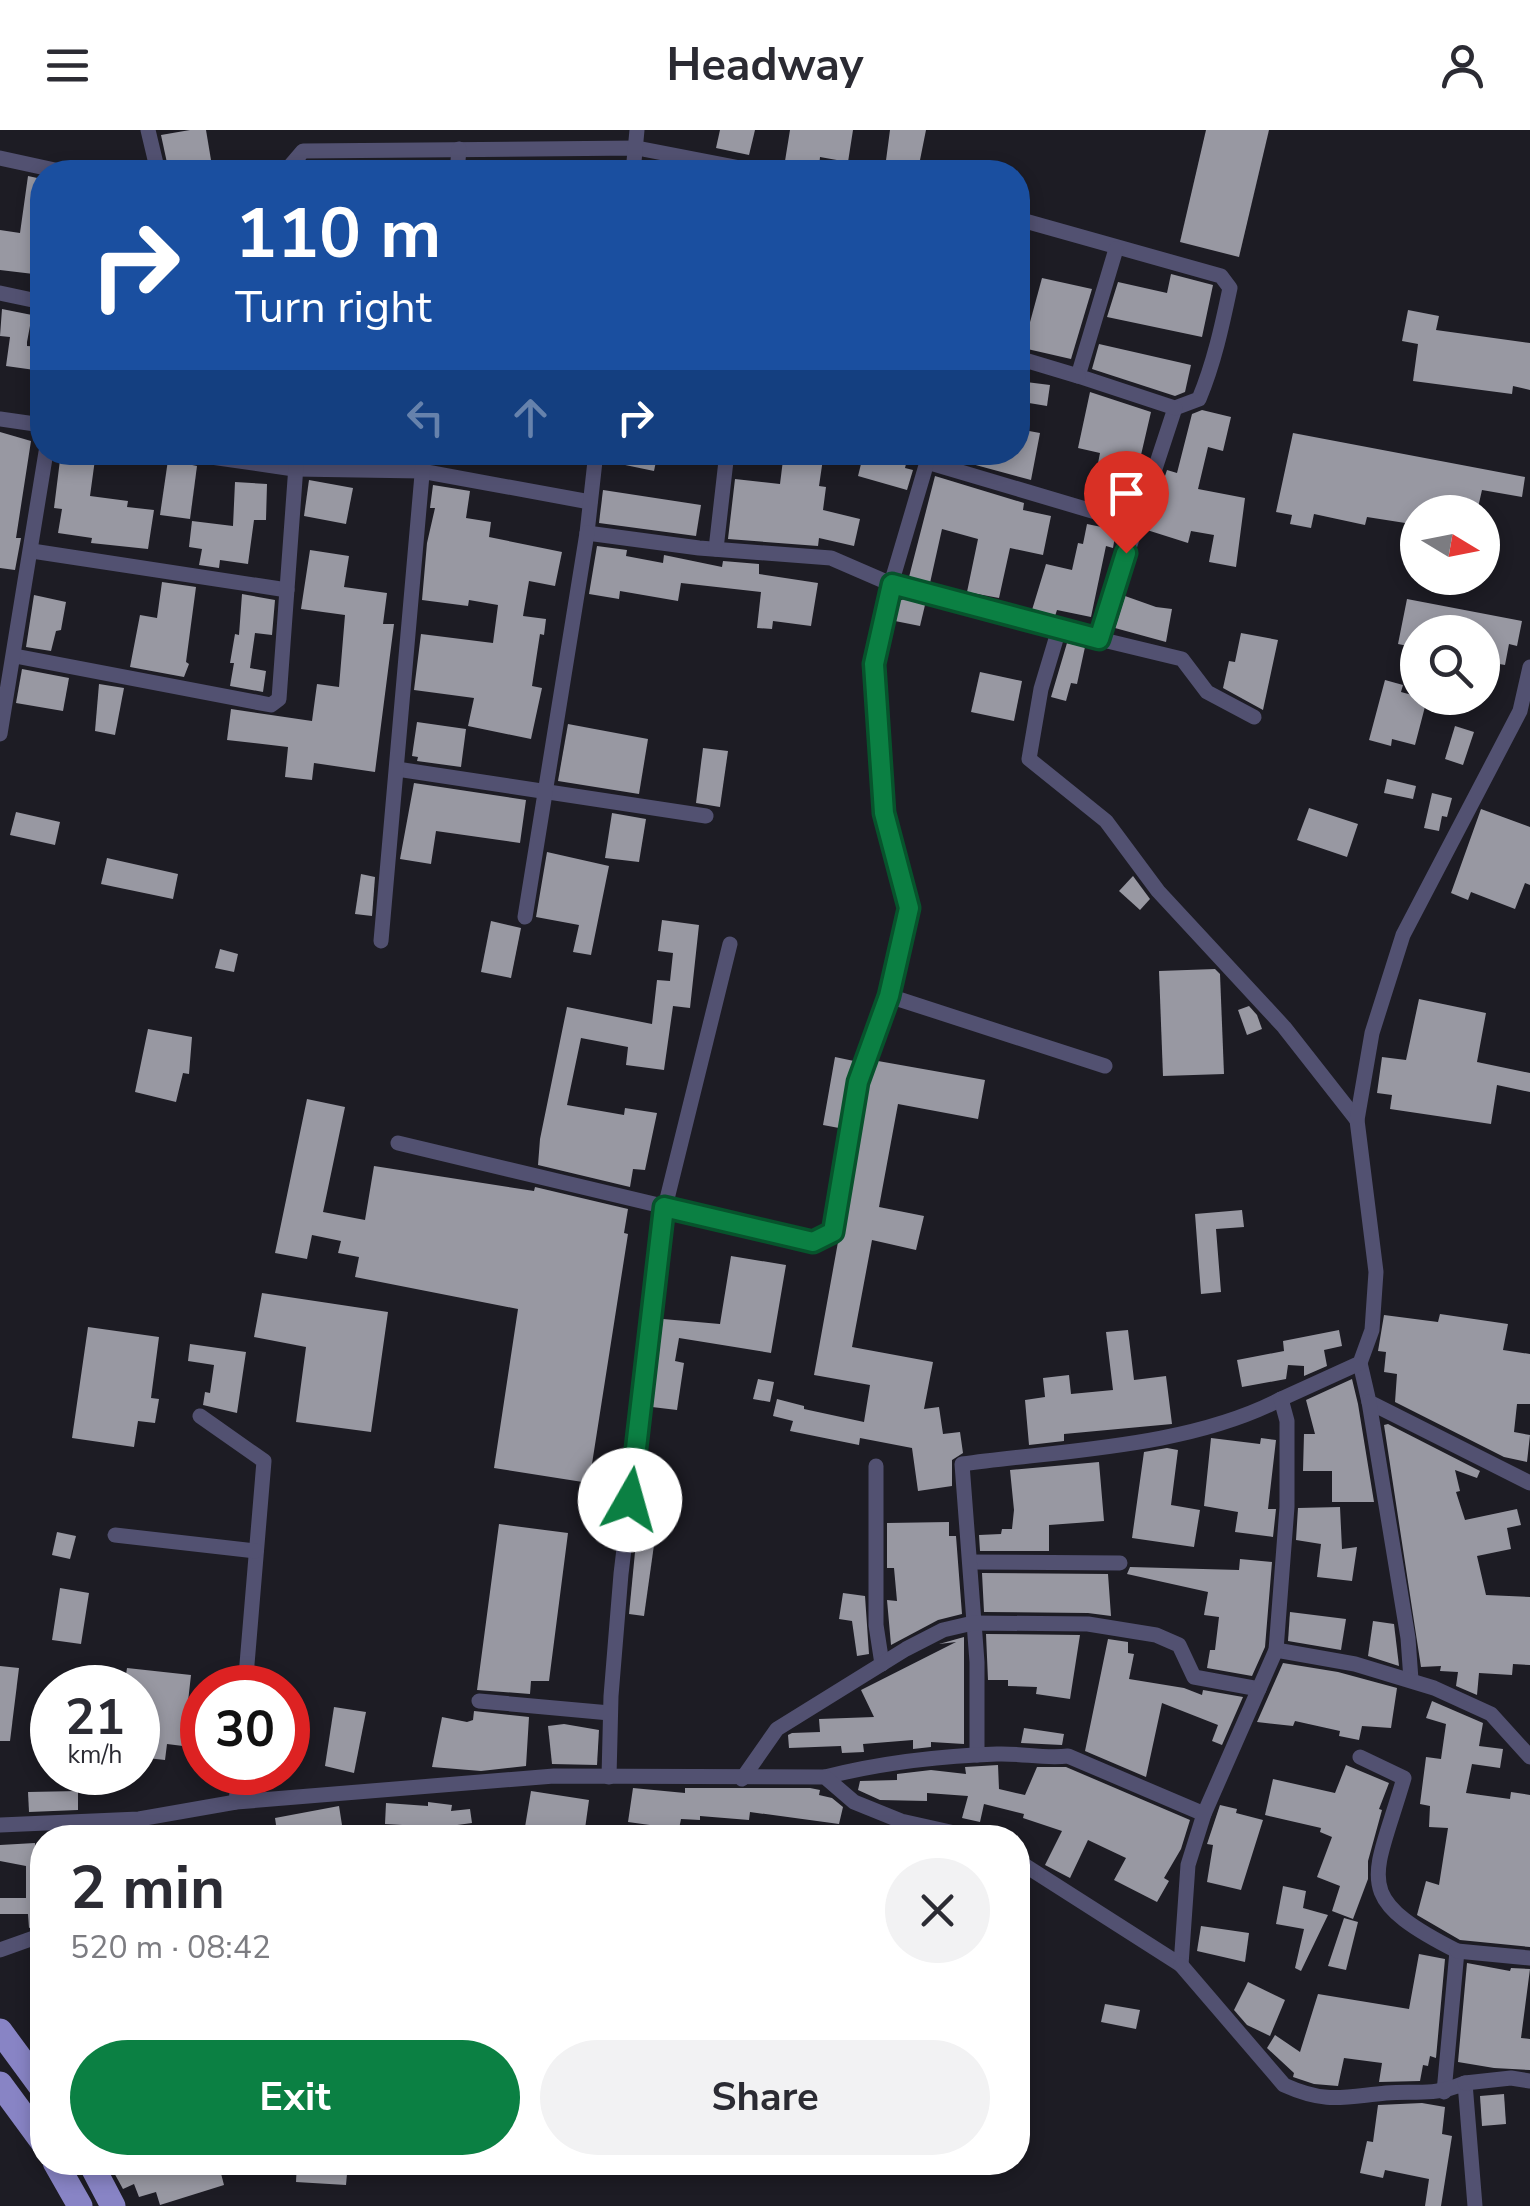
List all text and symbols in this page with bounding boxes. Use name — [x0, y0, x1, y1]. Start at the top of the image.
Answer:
text: Headway — [667, 35, 863, 96]
icon: menu — [40, 38, 95, 93]
icon: person — [1435, 38, 1490, 93]
text: 110 m — [235, 186, 441, 282]
icon: right — [70, 200, 200, 330]
text: Turn right — [235, 277, 432, 338]
icon: left — [398, 390, 453, 445]
icon: ahead — [503, 390, 558, 445]
icon: right — [608, 390, 663, 445]
pin — [1084, 451, 1169, 554]
icon: arrive — [1099, 466, 1154, 521]
north arrow — [1400, 495, 1500, 595]
map controls — [1400, 495, 1500, 715]
button: search — [1400, 615, 1500, 715]
position arrow — [578, 1448, 682, 1552]
speed limit sign: 30 — [180, 1665, 310, 1795]
text: 21 — [65, 1683, 125, 1752]
text: km/h — [67, 1738, 123, 1772]
text: 2 min — [70, 1847, 225, 1929]
button: close — [885, 1858, 990, 1963]
text: 520 m · 08:42 — [70, 1926, 271, 1969]
button: Exit — [70, 2040, 520, 2155]
button: Share — [540, 2040, 990, 2155]

